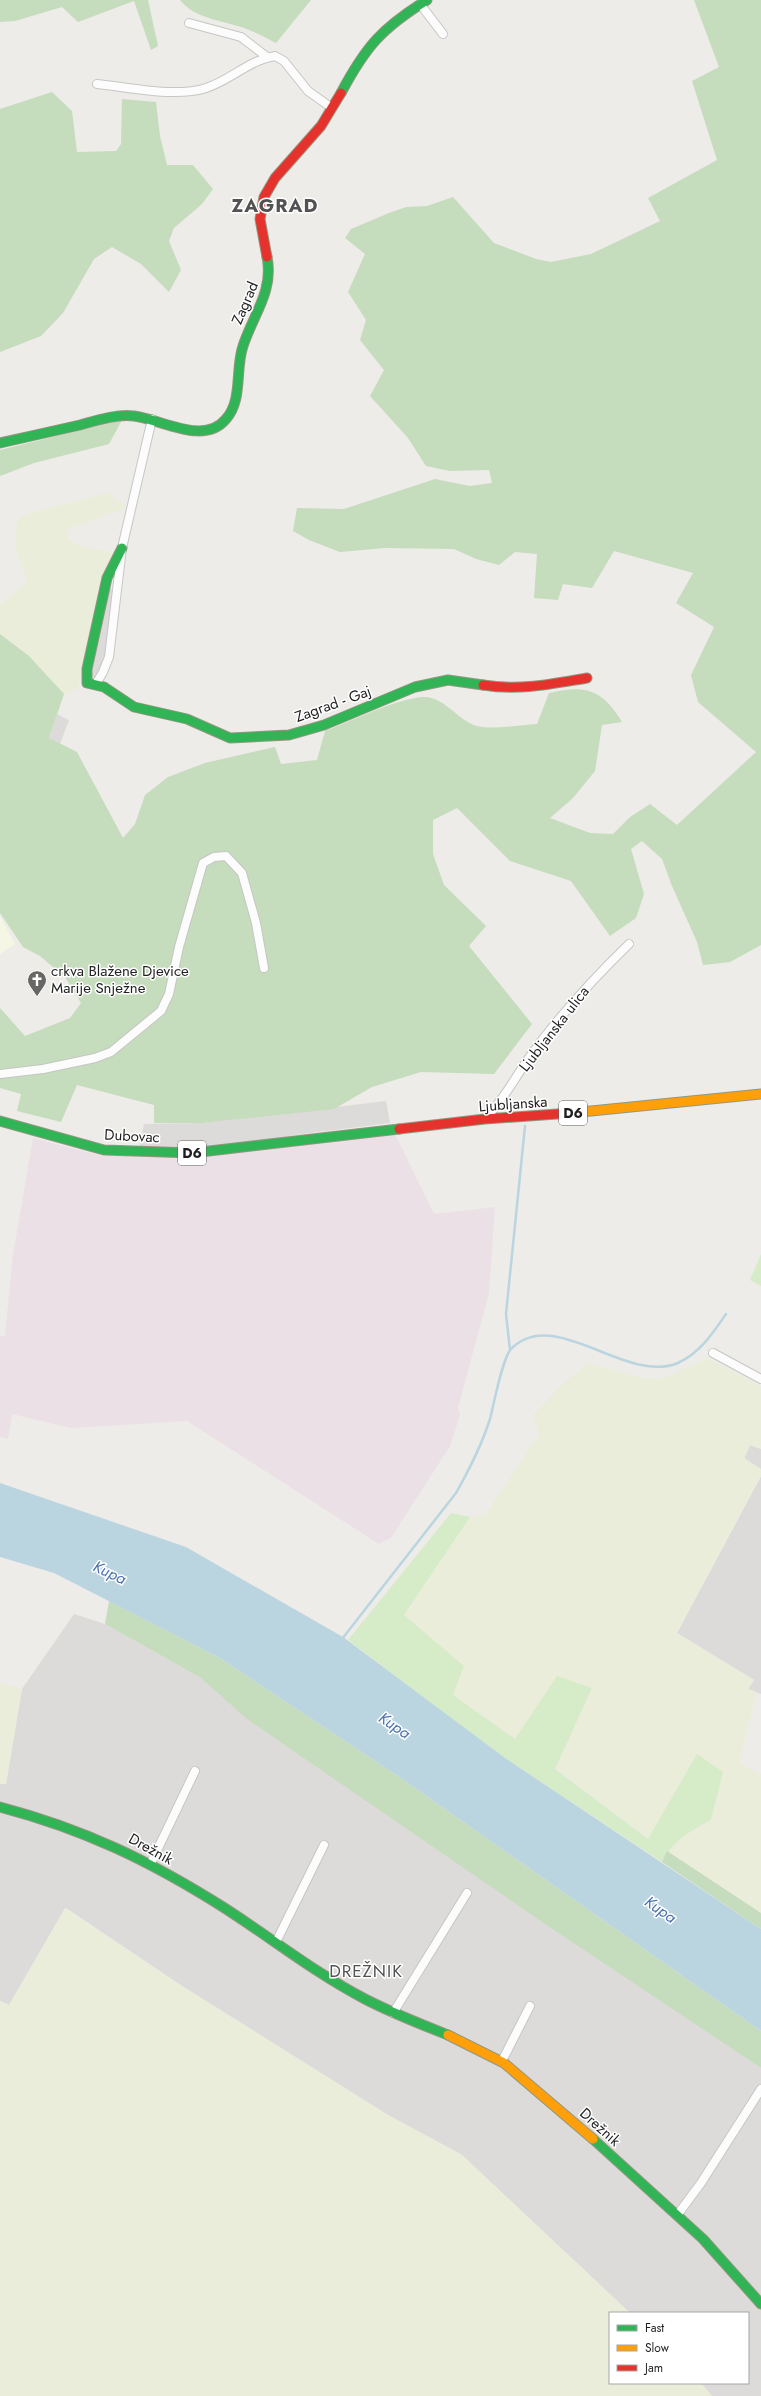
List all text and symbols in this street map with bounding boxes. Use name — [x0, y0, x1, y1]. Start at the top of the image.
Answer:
district label: ZAGRAD — [232, 192, 318, 219]
street label: Zagrad — [226, 278, 264, 328]
street label: Zagrad - Gaj — [292, 680, 374, 728]
place label: crkva Blažene Djevice Marije Snježne — [51, 960, 189, 999]
church icon: crkva Blažene Djevice Marije Snježne — [26, 969, 48, 997]
street label: Ljubljanska ulica — [514, 982, 594, 1076]
street label: Ljubljanska — [478, 1091, 548, 1117]
road number: D6 — [559, 1101, 587, 1125]
street label: Dubovac — [104, 1124, 160, 1148]
road number: D6 — [178, 1141, 206, 1165]
water label: Kupa — [89, 1555, 130, 1590]
water label: Kupa — [374, 1706, 415, 1745]
street label: Drežnik — [125, 1828, 178, 1870]
water label: Kupa — [640, 1890, 681, 1929]
district label: DREŽNIK — [329, 1959, 403, 1983]
street label: Drežnik — [575, 2103, 626, 2152]
legend — [609, 2312, 749, 2384]
text: Fast — [645, 2319, 664, 2337]
text: Slow — [645, 2339, 670, 2357]
text: Jam — [643, 2359, 663, 2377]

